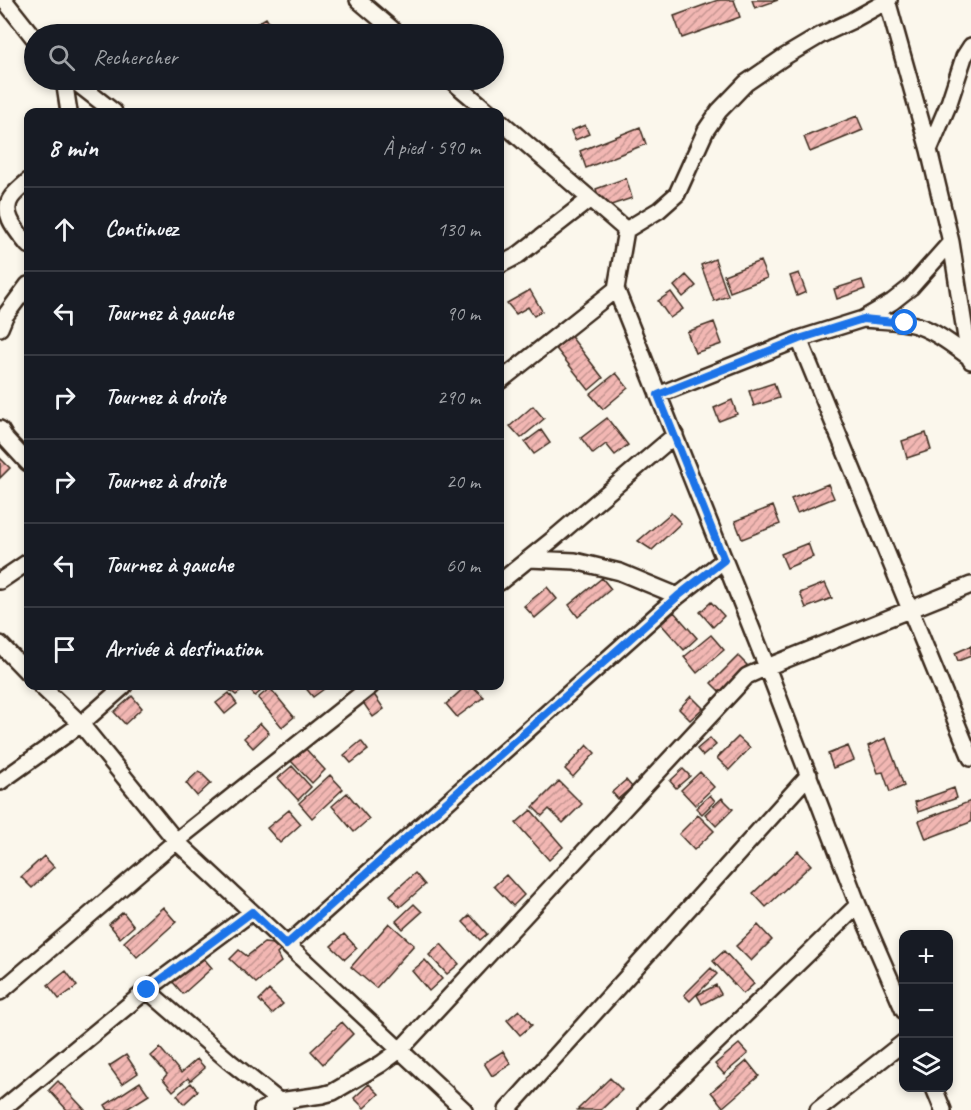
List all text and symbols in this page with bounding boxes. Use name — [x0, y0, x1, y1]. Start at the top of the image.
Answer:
search box — [24, 24, 504, 90]
icon: search — [45, 41, 78, 74]
text: Rechercher — [93, 43, 177, 71]
text: 8 min — [48, 131, 98, 164]
text: À pied · 590 m — [383, 135, 480, 160]
icon: ahead — [48, 213, 81, 246]
text: Continuez — [105, 215, 178, 243]
text: 130 m — [437, 217, 480, 242]
icon: left — [48, 297, 81, 330]
text: Tournez à gauche — [105, 299, 233, 327]
text: 90 m — [446, 301, 480, 326]
route start — [891, 309, 917, 335]
icon: right — [48, 381, 81, 414]
text: Tournez à droite — [105, 383, 225, 411]
text: 290 m — [437, 385, 480, 410]
icon: right — [48, 465, 81, 498]
text: Tournez à droite — [105, 467, 225, 495]
text: 20 m — [446, 469, 480, 494]
icon: left — [48, 549, 81, 582]
text: Tournez à gauche — [105, 551, 233, 579]
text: 60 m — [446, 553, 480, 578]
icon: arrive — [48, 633, 81, 666]
text: Arrivée à destination — [105, 635, 263, 663]
map controls — [899, 930, 953, 1092]
button: + — [899, 930, 953, 984]
route end — [133, 976, 159, 1002]
button: − — [899, 984, 953, 1038]
button: layers — [899, 1038, 953, 1092]

